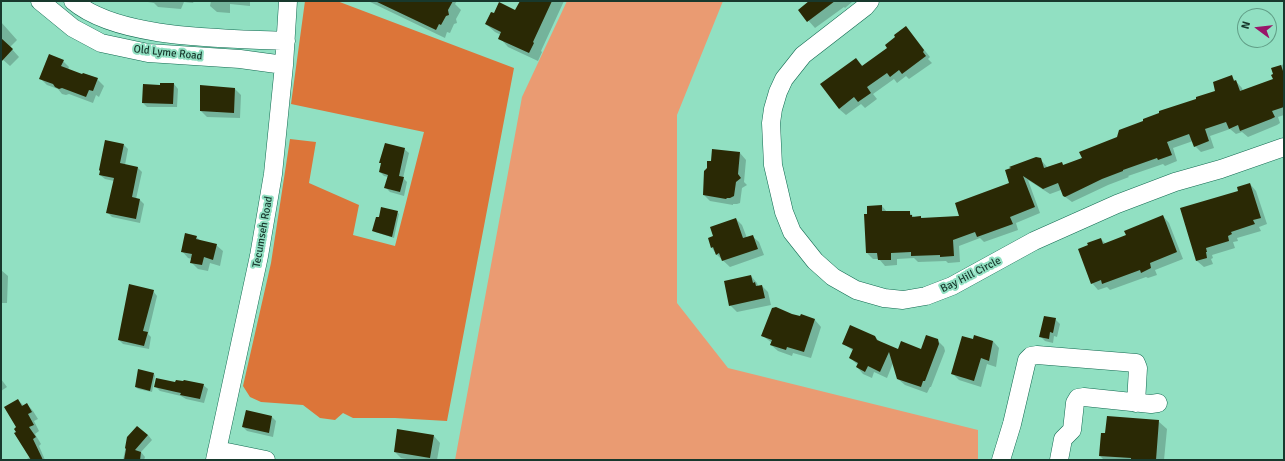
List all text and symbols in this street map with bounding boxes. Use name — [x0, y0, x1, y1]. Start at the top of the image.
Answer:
north arrow — [1237, 8, 1277, 48]
text: N — [1239, 20, 1253, 30]
street label: Old Lyme Road — [133, 43, 203, 63]
street label: Tecumseh Road — [250, 195, 276, 269]
street label: Bay Hill Circle — [939, 254, 1003, 296]

